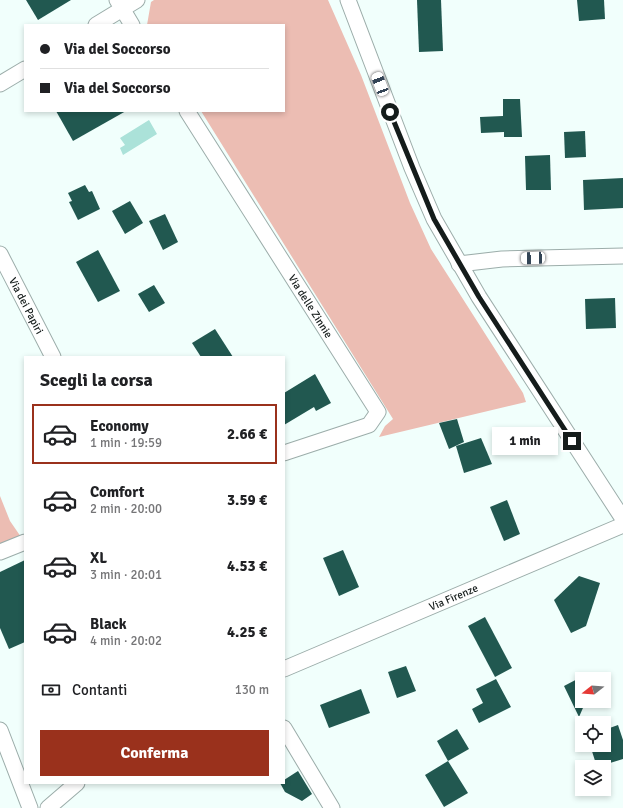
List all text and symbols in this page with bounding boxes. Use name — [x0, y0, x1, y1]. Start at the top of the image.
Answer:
text: Via del Soccorso — [64, 40, 171, 58]
car — [370, 71, 390, 97]
text: Via del Soccorso — [64, 79, 171, 97]
route start — [381, 103, 399, 121]
car — [521, 252, 545, 264]
street label: Via delle Zinnie — [285, 272, 335, 340]
street label: Via dei Papiri — [6, 275, 46, 336]
text: Scegli la corsa — [40, 369, 153, 391]
icon: car — [42, 416, 78, 452]
text: Economy — [90, 417, 149, 435]
text: 2.66 € — [227, 425, 267, 443]
callout: 1 min — [492, 427, 558, 455]
route end — [563, 432, 581, 450]
text: 1 min — [509, 433, 541, 449]
text: 1 min · 19:59 — [90, 435, 162, 451]
icon: car — [42, 482, 78, 518]
text: Comfort — [90, 483, 144, 501]
text: 3.59 € — [227, 491, 267, 509]
text: 2 min · 20:00 — [90, 501, 162, 517]
icon: car — [42, 548, 78, 584]
text: XL — [90, 549, 107, 567]
text: 4.53 € — [227, 557, 267, 575]
text: 3 min · 20:01 — [90, 567, 162, 583]
street label: Via Firenze — [427, 581, 480, 614]
icon: car — [42, 614, 78, 650]
text: Black — [90, 615, 127, 633]
text: 4.25 € — [227, 623, 267, 641]
text: 4 min · 20:02 — [90, 633, 162, 649]
north arrow — [575, 672, 611, 708]
map controls — [575, 672, 611, 796]
icon: cash — [40, 679, 62, 701]
text: Contanti — [72, 681, 127, 699]
text: 130 m — [235, 682, 269, 698]
button: locate — [575, 716, 611, 752]
button: Conferma — [40, 730, 269, 776]
button: layers — [575, 760, 611, 796]

